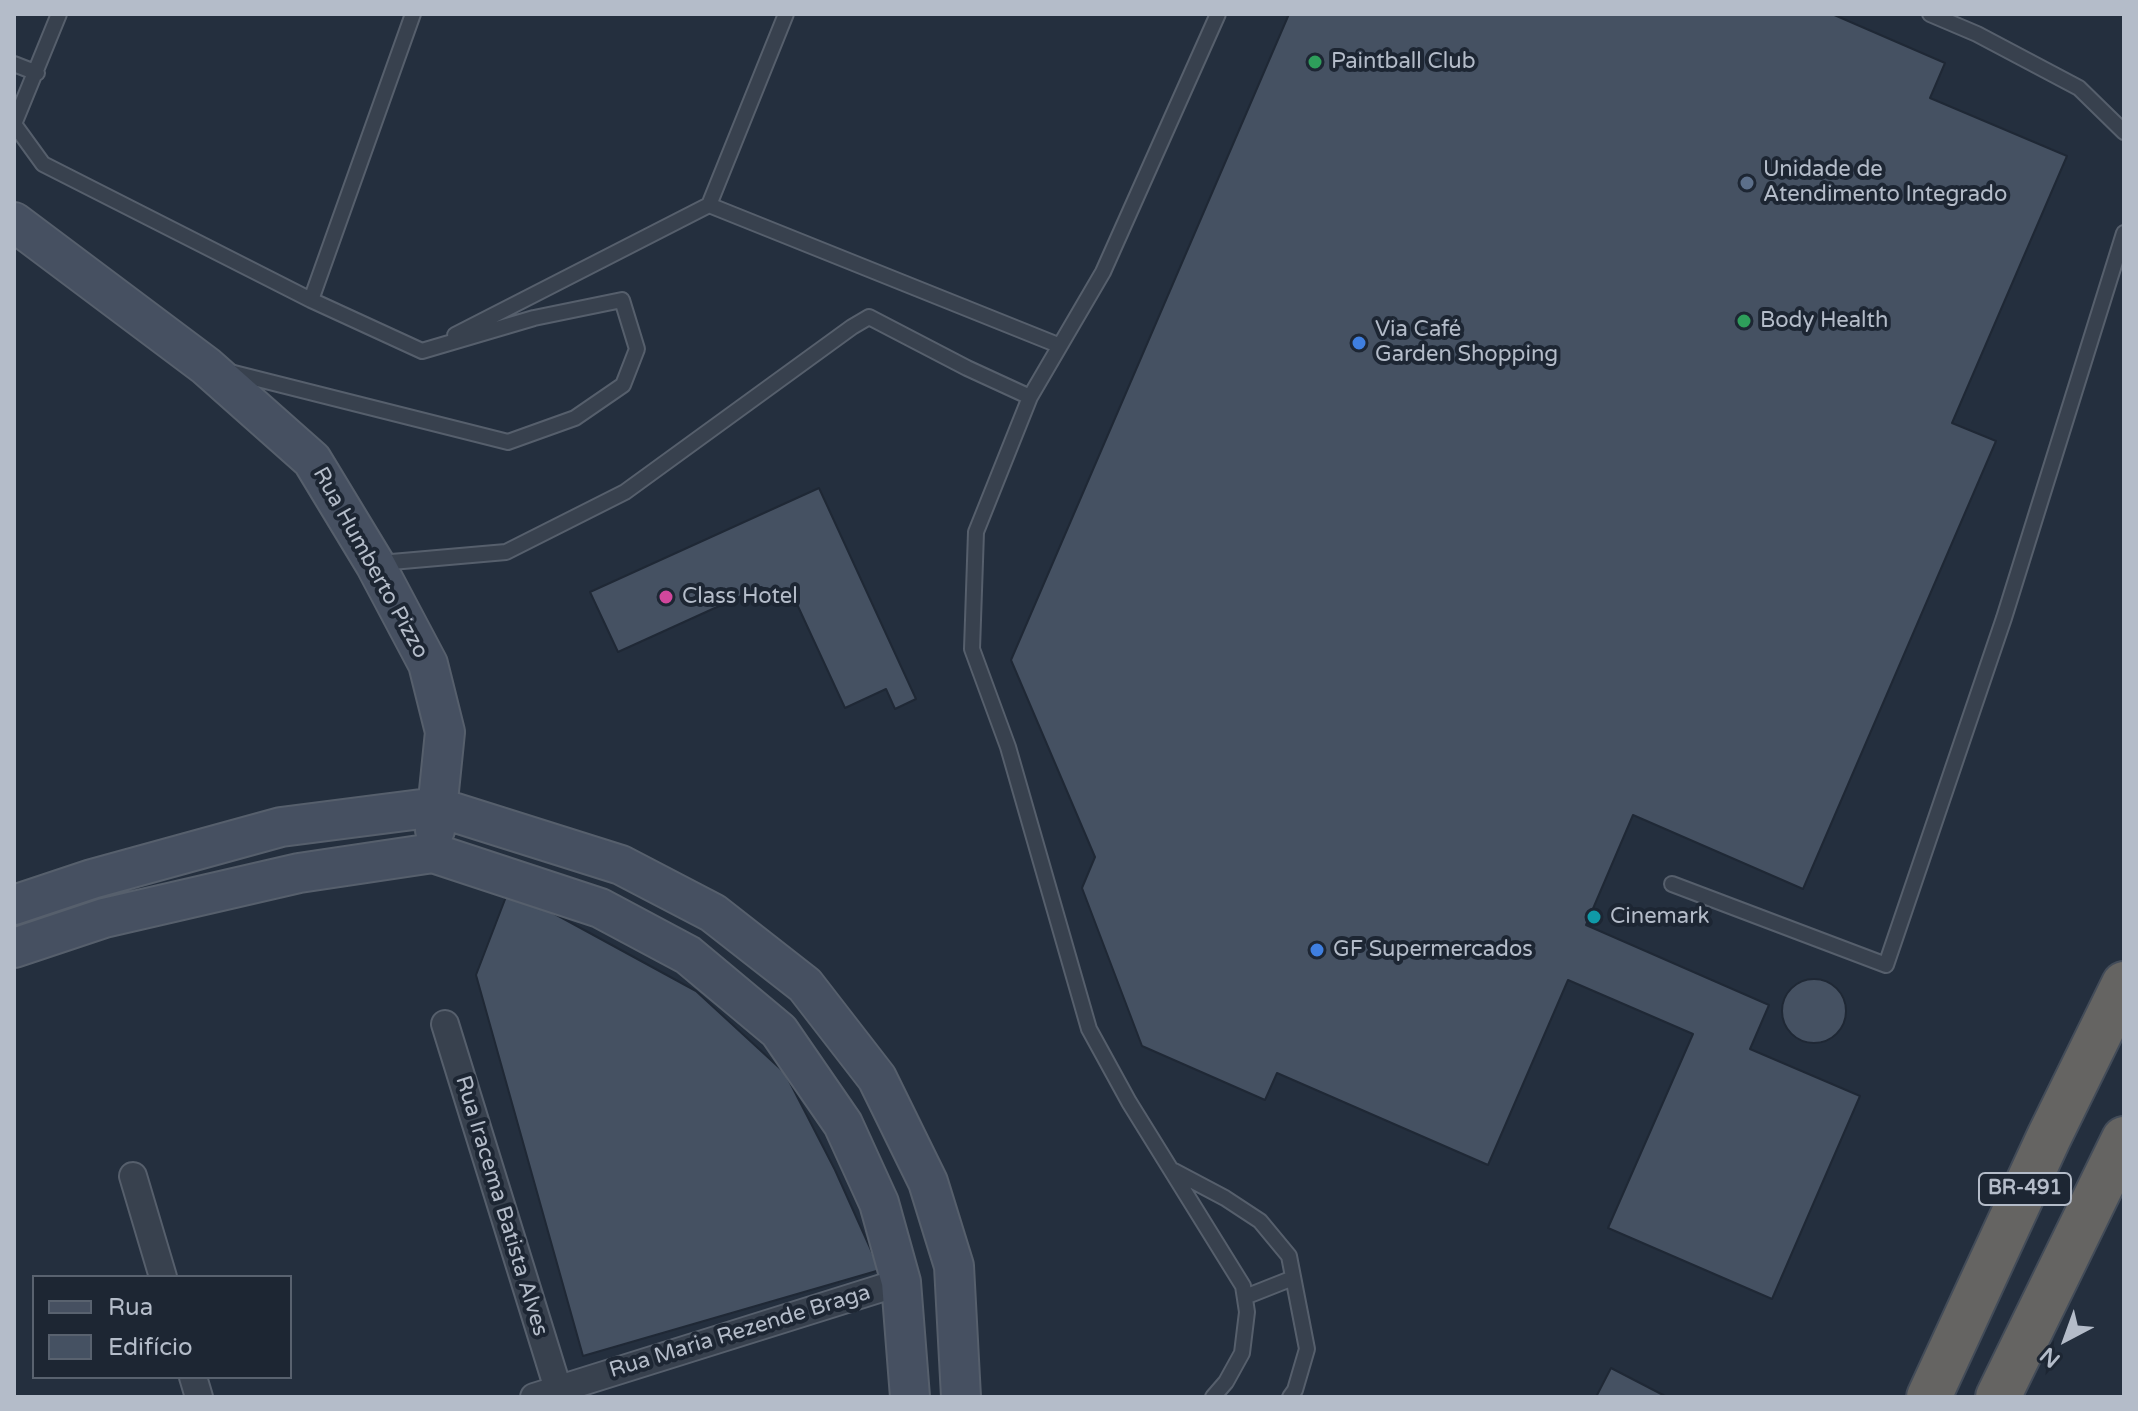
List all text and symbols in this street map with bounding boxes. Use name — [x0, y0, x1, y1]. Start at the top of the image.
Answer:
place label: Paintball Club — [1331, 49, 1476, 75]
marker: Paintball Club — [1306, 53, 1324, 71]
place label: Unidade de Atendimento Integrado — [1763, 157, 2007, 208]
marker: Unidade de Atendimento Integrado — [1738, 174, 1756, 192]
place label: Body Health — [1760, 308, 1888, 334]
marker: Body Health — [1735, 312, 1753, 330]
place label: Via Café Garden Shopping — [1375, 317, 1558, 368]
marker: Via Café Garden Shopping — [1350, 334, 1368, 352]
street label: Rua Humberto Pizzo — [306, 463, 434, 663]
place label: Class Hotel — [682, 584, 798, 610]
marker: Class Hotel — [657, 588, 675, 606]
place label: Cinemark — [1610, 904, 1710, 930]
marker: Cinemark — [1585, 908, 1603, 926]
place label: GF Supermercados — [1333, 937, 1533, 963]
marker: GF Supermercados — [1308, 941, 1326, 959]
street label: Rua Iracema Batista Alves — [449, 1073, 553, 1339]
road number: BR-491 — [1979, 1173, 2071, 1205]
legend — [32, 1275, 292, 1379]
street label: Rua Maria Rezende Braga — [606, 1280, 874, 1384]
text: Rua — [108, 1293, 153, 1322]
north arrow — [2026, 1299, 2106, 1379]
text: Edifício — [108, 1333, 193, 1362]
text: N — [2035, 1342, 2065, 1373]

